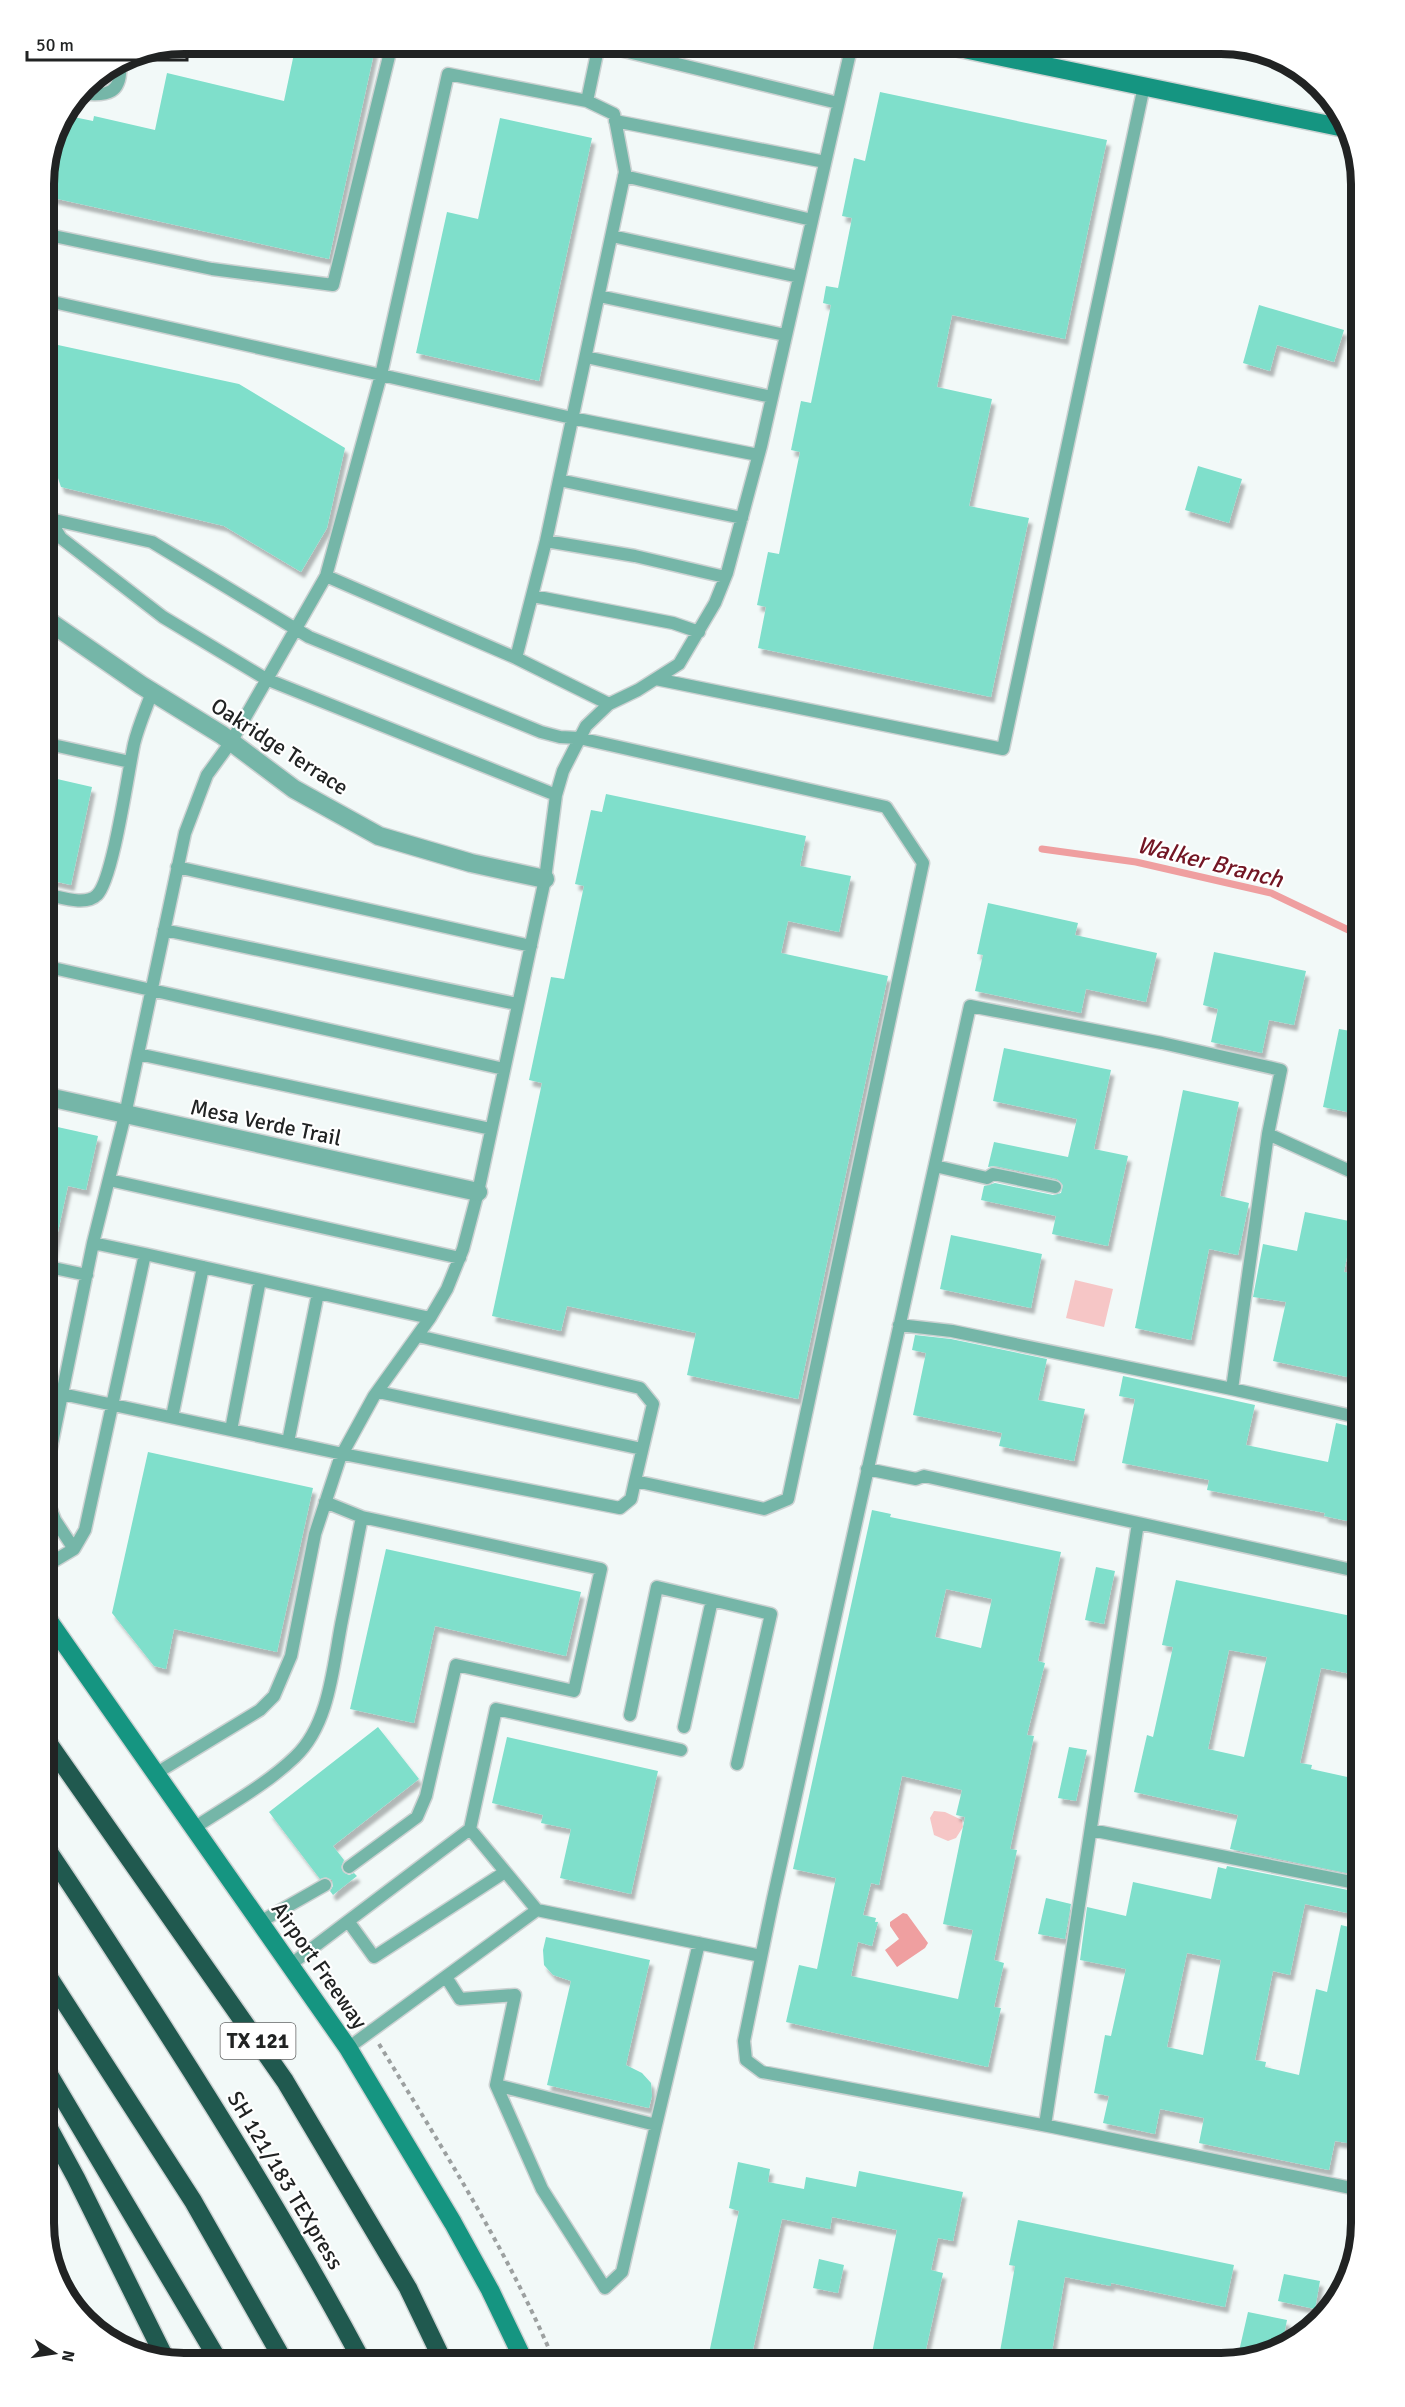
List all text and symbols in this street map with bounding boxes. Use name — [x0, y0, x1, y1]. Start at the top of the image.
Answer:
scale bar — [27, 24, 188, 62]
text: 50 m — [36, 34, 74, 56]
street label: Oakridge Terrace — [206, 692, 353, 801]
water label: Walker Branch — [1134, 829, 1287, 895]
street label: Mesa Verde Trail — [188, 1093, 344, 1152]
street label: Airport Freeway — [266, 1897, 374, 2035]
road number: TX 121 — [220, 2023, 296, 2059]
street label: SH 121/183 TEXpress — [222, 2086, 349, 2274]
north arrow — [24, 2323, 84, 2383]
text: N — [57, 2348, 79, 2363]

